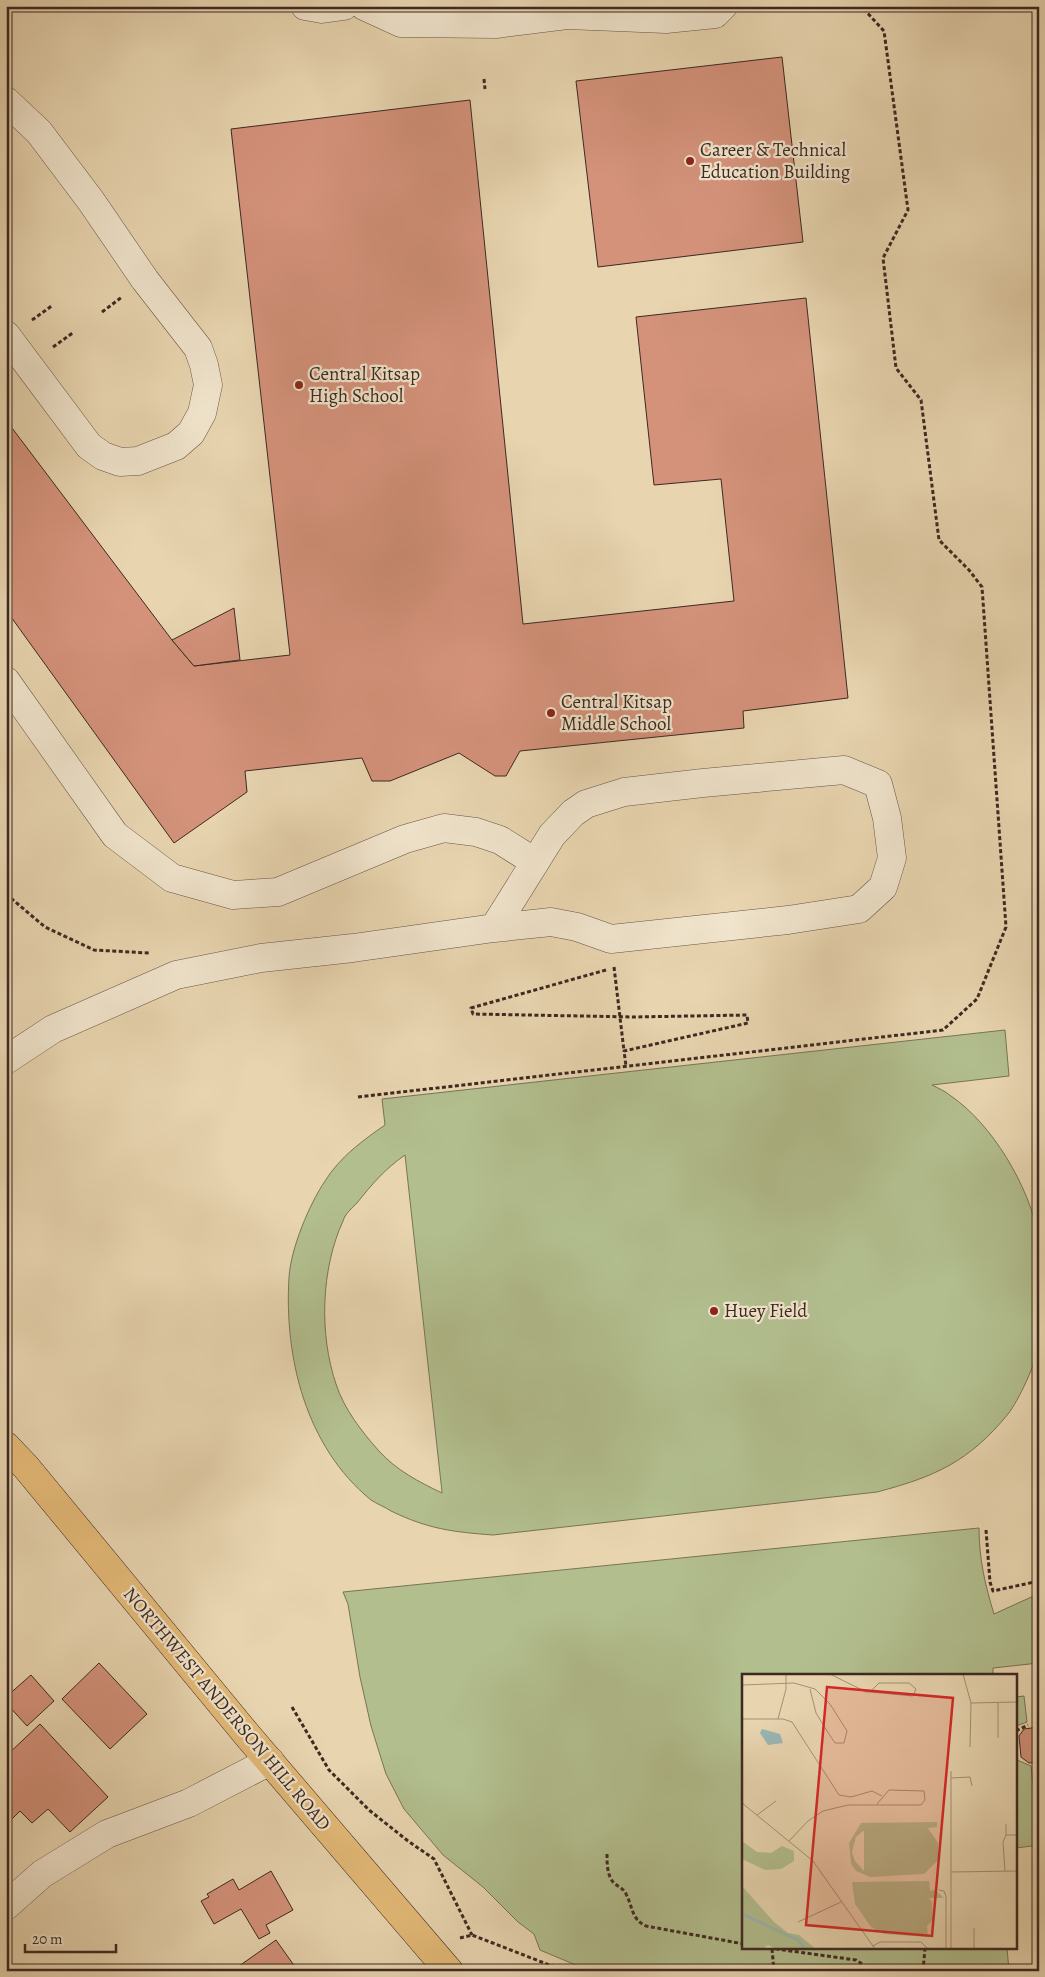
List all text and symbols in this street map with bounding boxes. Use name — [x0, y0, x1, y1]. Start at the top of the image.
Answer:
place label: Career & Technical Education Building — [700, 137, 851, 185]
marker: Career & Technical Education Building — [684, 155, 696, 167]
place label: Central Kitsap High School — [309, 361, 420, 409]
marker: Central Kitsap High School — [293, 379, 305, 391]
place label: Central Kitsap Middle School — [561, 689, 672, 737]
marker: Central Kitsap Middle School — [545, 707, 557, 719]
place label: Huey Field — [724, 1298, 808, 1324]
marker: Huey Field — [708, 1305, 720, 1317]
street label: NORTHWEST ANDERSON HILL ROAD — [117, 1582, 337, 1836]
inset map — [742, 1674, 1018, 1950]
scale bar — [25, 1922, 116, 1954]
text: 20 m — [32, 1929, 63, 1949]

